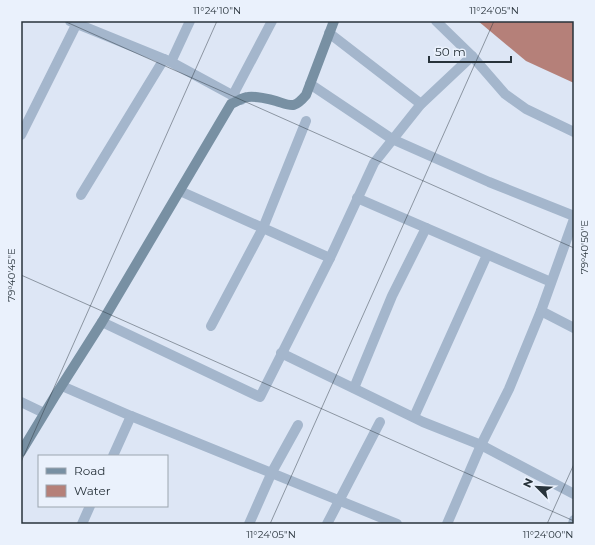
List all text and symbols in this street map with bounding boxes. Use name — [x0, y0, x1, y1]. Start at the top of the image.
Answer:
text: 11°24'10"N — [193, 4, 241, 17]
text: 11°24'05"N — [469, 4, 519, 17]
scale bar — [429, 38, 511, 64]
text: 50 m — [435, 44, 466, 59]
text: 79°40'50"E — [578, 220, 591, 274]
text: 79°40'45"E — [5, 248, 18, 302]
legend — [38, 455, 168, 507]
text: Road — [74, 463, 105, 478]
north arrow — [517, 467, 557, 507]
text: N — [520, 476, 536, 490]
text: Water — [74, 483, 111, 498]
text: 11°24'05"N — [246, 528, 296, 541]
text: 11°24'00"N — [523, 528, 573, 541]

